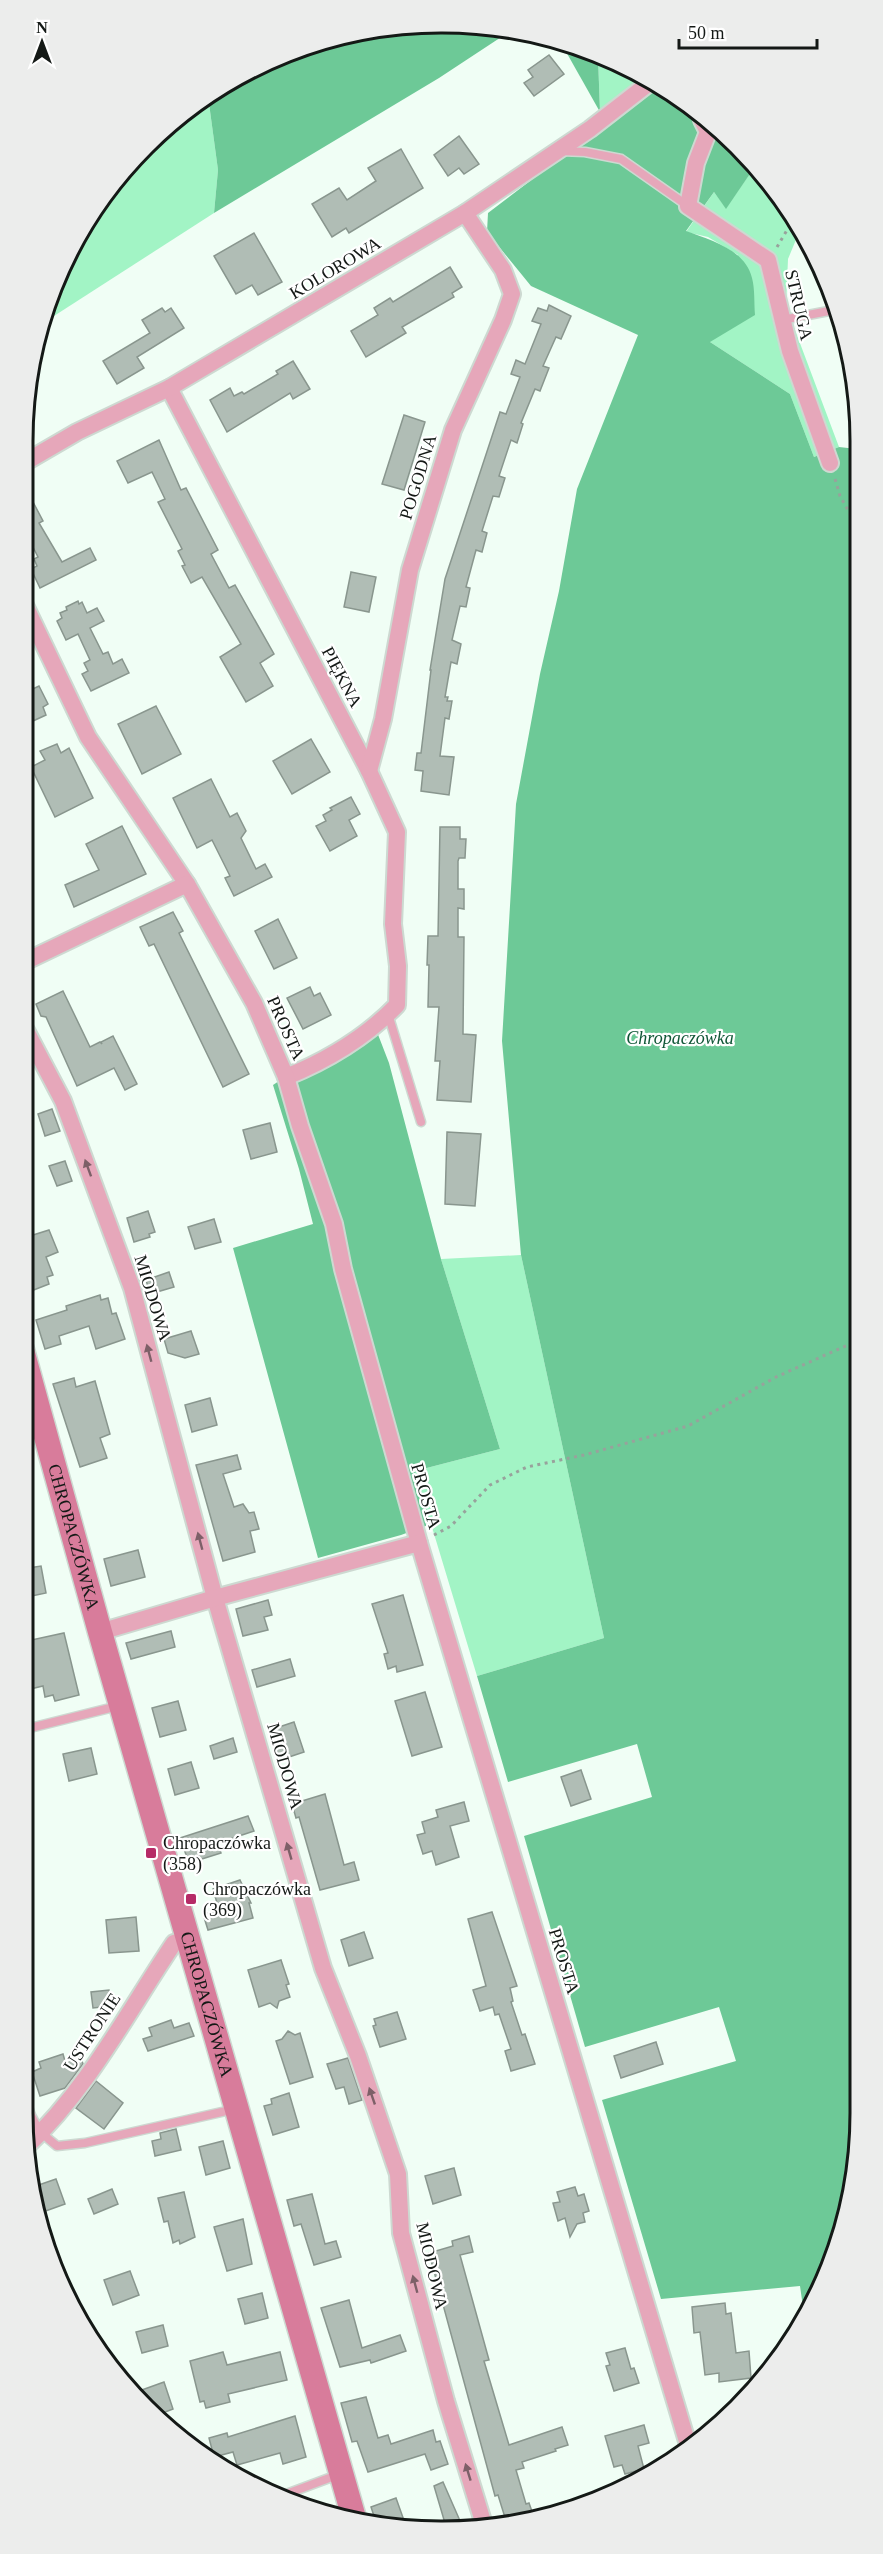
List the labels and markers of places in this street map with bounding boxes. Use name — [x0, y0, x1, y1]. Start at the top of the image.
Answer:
place label: Chropaczówka (358) — [163, 1833, 271, 1875]
marker: Chropaczówka (358) — [144, 1846, 158, 1860]
place label: Chropaczówka (369) — [203, 1879, 311, 1921]
marker: Chropaczówka (369) — [184, 1892, 198, 1906]

